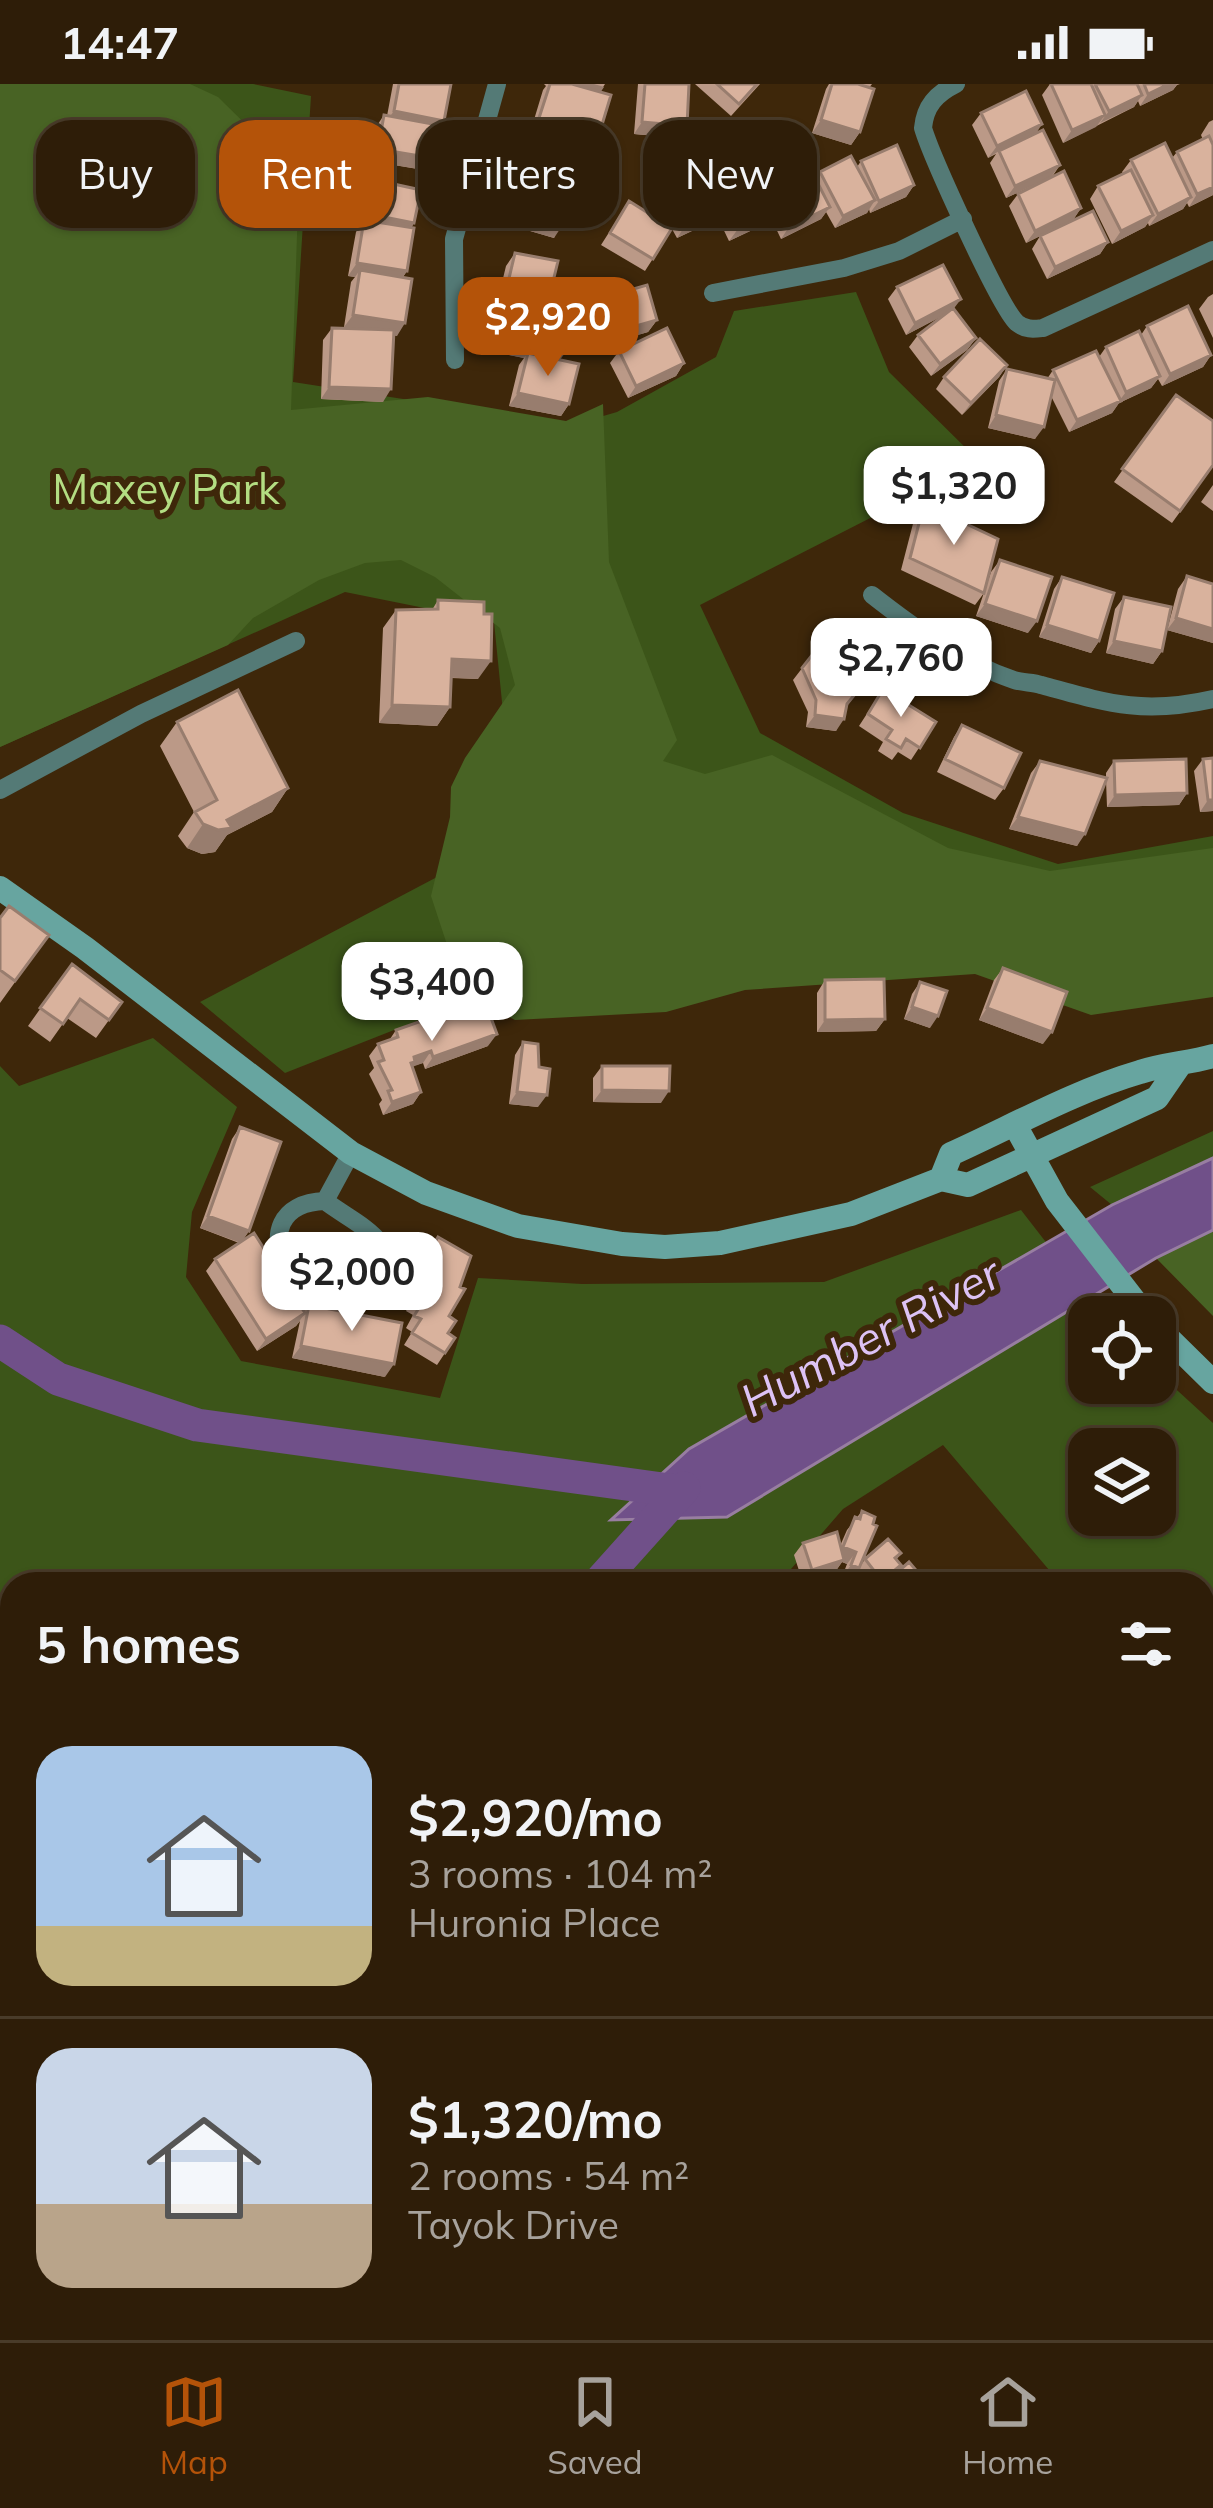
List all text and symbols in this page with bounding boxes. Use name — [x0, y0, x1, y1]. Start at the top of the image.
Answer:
text: 14:47 — [60, 14, 179, 70]
chip: Buy — [36, 120, 195, 228]
chip: Rent — [219, 120, 394, 228]
chip: Filters — [418, 120, 619, 228]
chip: New — [643, 120, 817, 228]
pin: $2,920 — [450, 277, 646, 379]
text: $2,920 — [485, 291, 611, 340]
pin: $1,320 — [856, 446, 1052, 548]
text: $1,320 — [891, 460, 1017, 509]
park label: Maxey Park — [52, 462, 280, 515]
pin: $2,760 — [803, 618, 999, 720]
text: $2,760 — [838, 632, 964, 681]
pin: $3,400 — [334, 942, 530, 1044]
text: $3,400 — [369, 956, 495, 1005]
pin: $2,000 — [254, 1232, 450, 1334]
water label: Humber River — [731, 1243, 1011, 1428]
text: $2,000 — [289, 1246, 415, 1295]
map controls — [1068, 1296, 1176, 1536]
button: locate — [1068, 1296, 1176, 1404]
button: layers — [1068, 1428, 1176, 1536]
icon: filters — [1113, 1611, 1179, 1677]
text: 5 homes — [36, 1612, 241, 1676]
text: $2,920/mo — [408, 1785, 663, 1849]
icon: home — [132, 1794, 276, 1938]
text: 3 rooms · 104 m² — [408, 1849, 712, 1898]
text: Huronia Place — [408, 1898, 660, 1947]
text: $1,320/mo — [408, 2087, 663, 2151]
icon: home — [132, 2096, 276, 2240]
text: 2 rooms · 54 m² — [408, 2151, 689, 2200]
text: Tayok Drive — [408, 2200, 619, 2249]
tab: Map — [160, 2369, 228, 2482]
tab: Saved — [547, 2369, 643, 2482]
tab: Home — [962, 2369, 1053, 2482]

